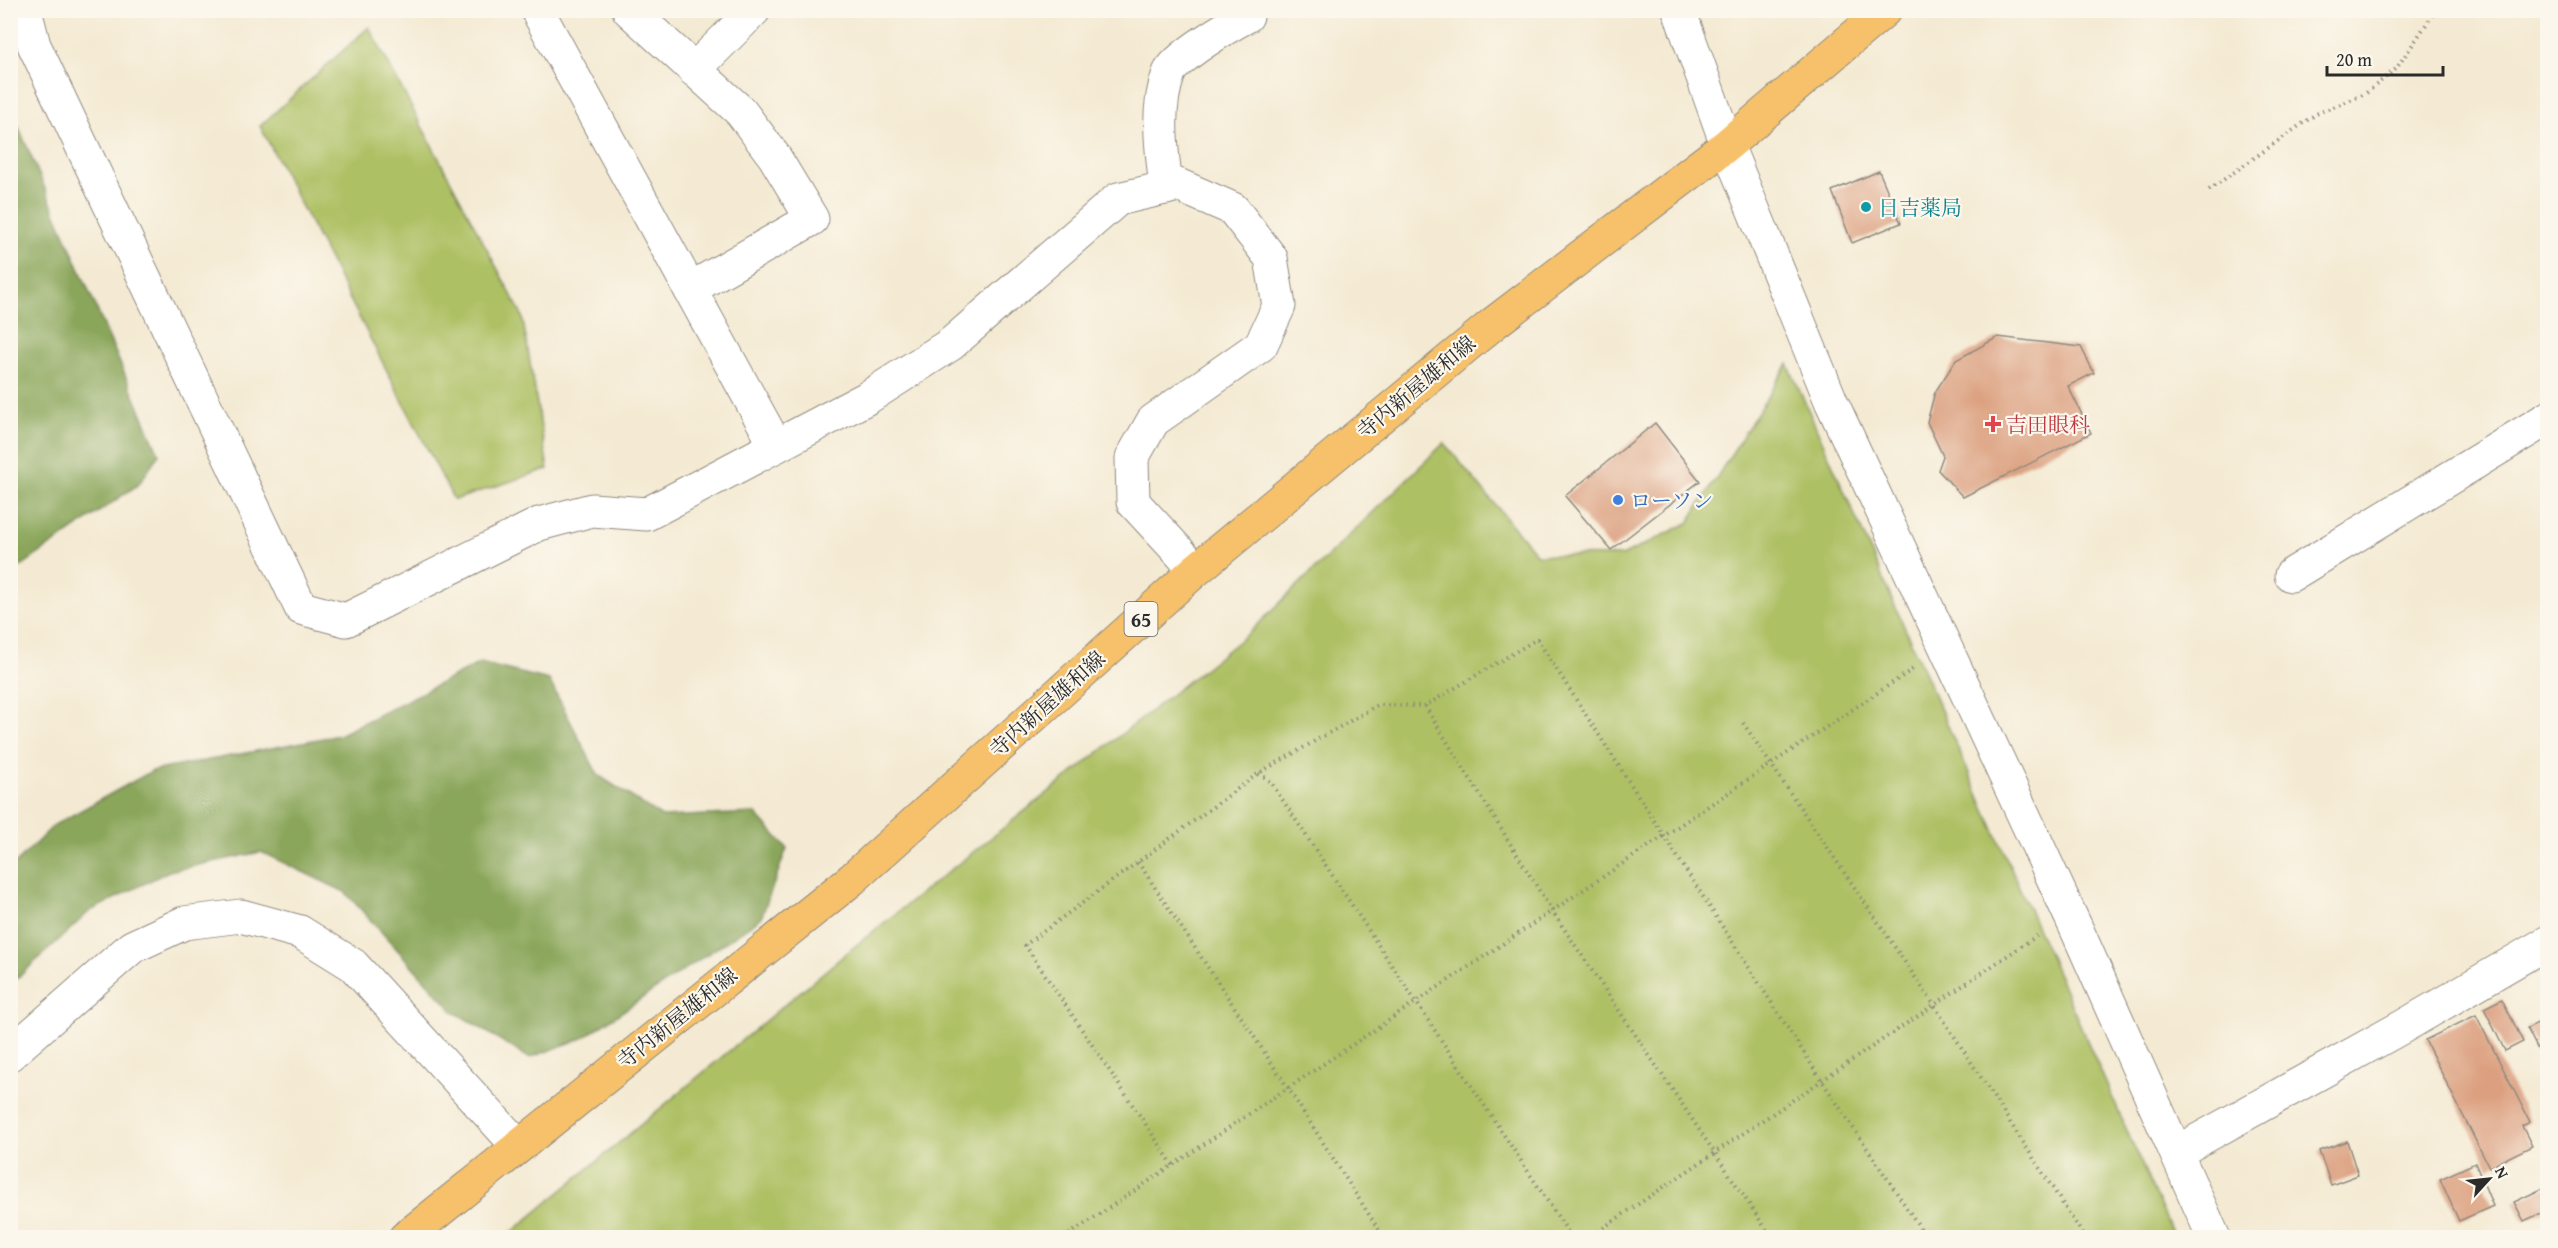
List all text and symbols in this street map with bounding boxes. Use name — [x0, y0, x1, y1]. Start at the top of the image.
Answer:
scale bar — [2327, 39, 2442, 77]
text: 20 m — [2336, 46, 2372, 73]
place label: 日吉薬局 — [1878, 192, 1962, 223]
marker: 日吉薬局 — [1859, 200, 1873, 214]
street label: 寺内新屋雄和線 — [1350, 328, 1482, 446]
place label: 吉田眼科 — [2006, 409, 2090, 440]
marker: 吉田眼科 — [1984, 415, 2002, 433]
place label: ローソン — [1630, 485, 1713, 516]
marker: ローソン — [1611, 493, 1625, 507]
road number: 65 — [1124, 602, 1158, 636]
street label: 寺内新屋雄和線 — [982, 643, 1112, 765]
street label: 寺内新屋雄和線 — [610, 960, 744, 1076]
north arrow — [2459, 1149, 2519, 1209]
text: N — [2489, 1162, 2516, 1183]

